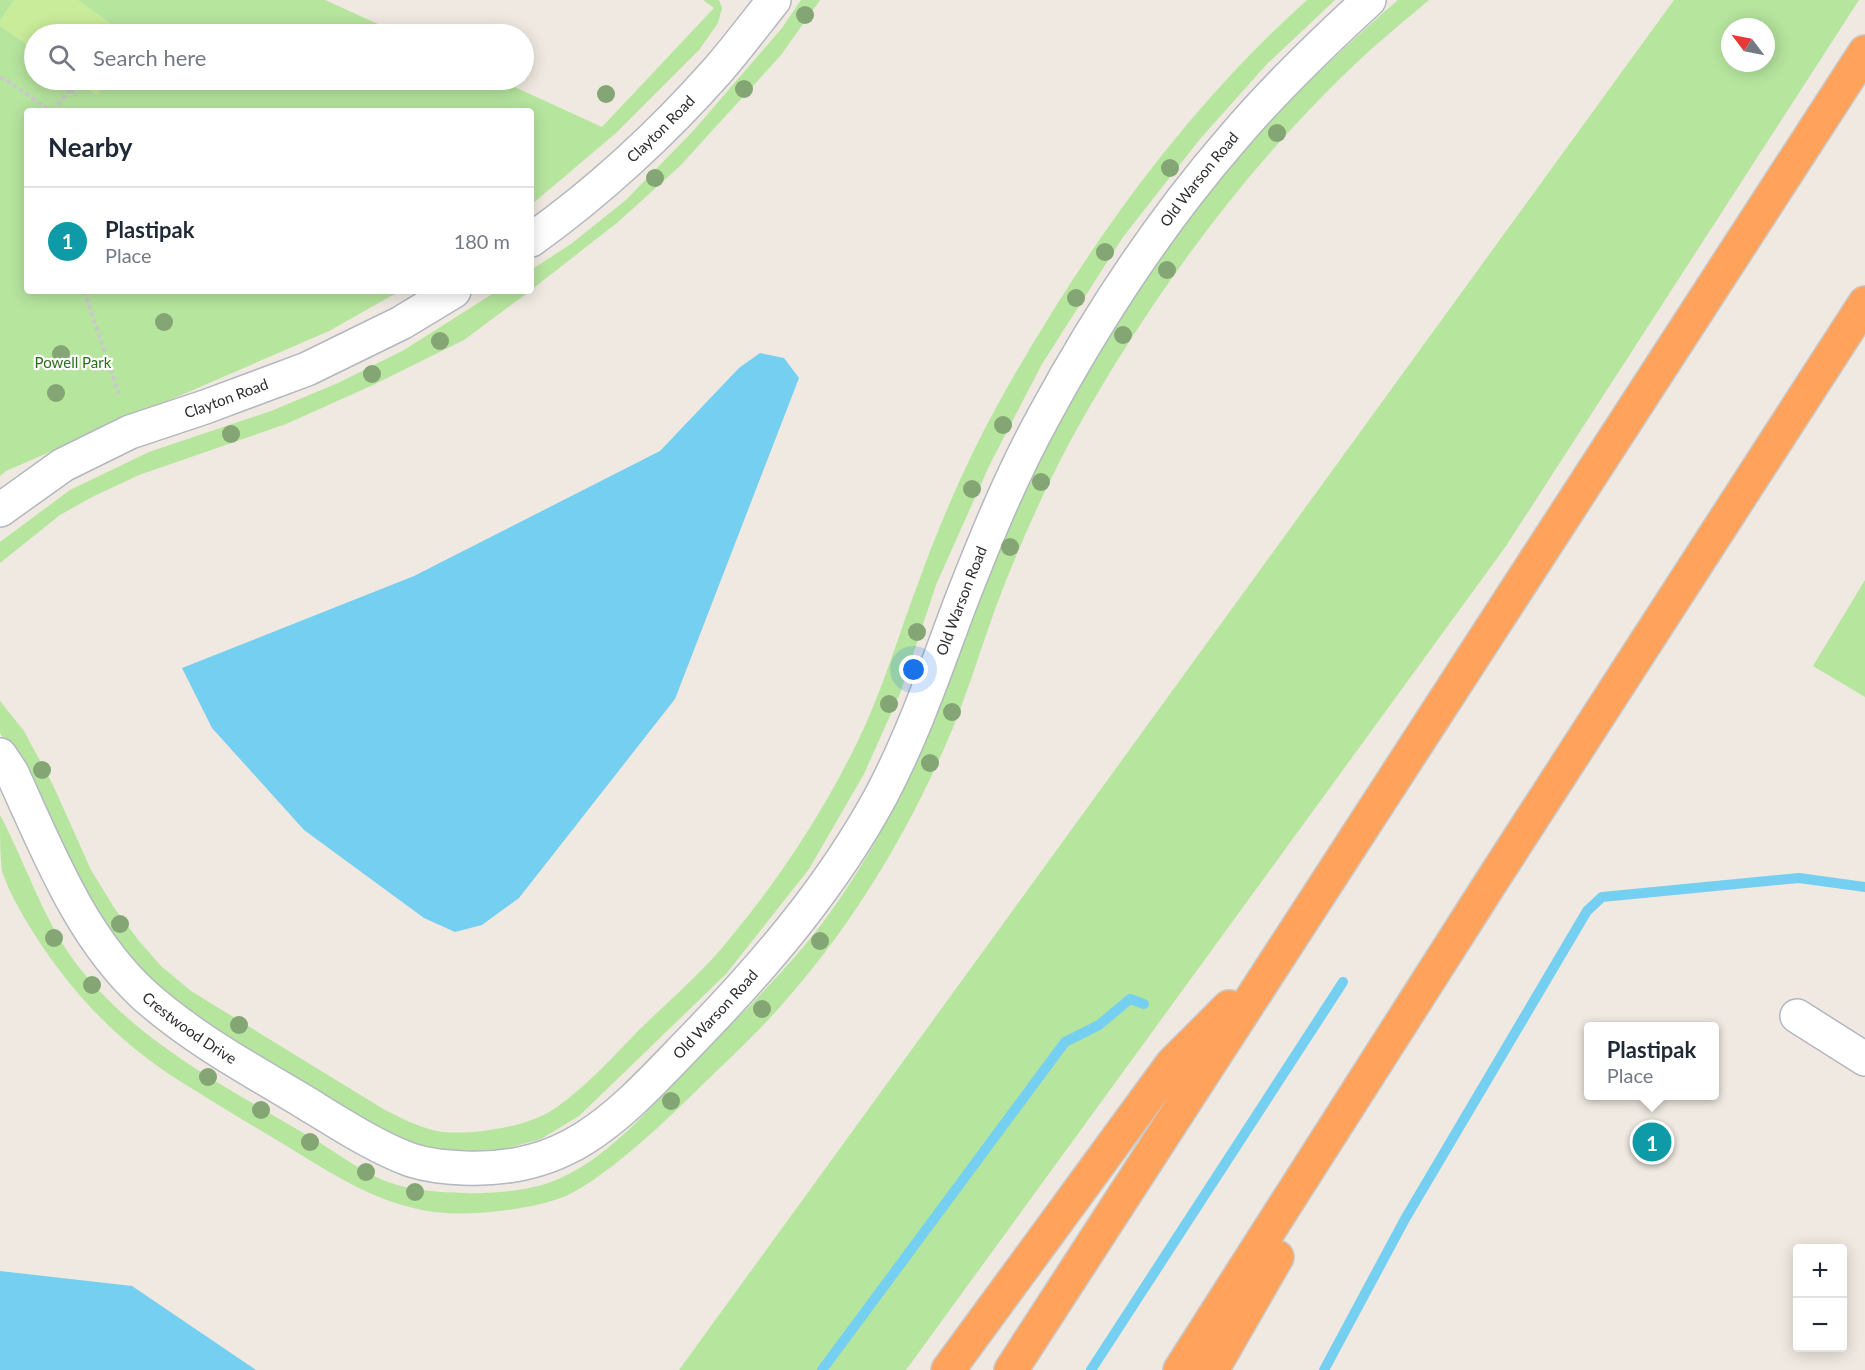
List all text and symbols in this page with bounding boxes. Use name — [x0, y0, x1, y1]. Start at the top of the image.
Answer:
north arrow — [1721, 18, 1775, 72]
search box — [24, 24, 534, 90]
icon: search — [45, 41, 78, 74]
text: Search here — [93, 44, 206, 71]
street label: Clayton Road — [623, 91, 698, 166]
street label: Old Warson Road — [1156, 128, 1242, 230]
text: Nearby — [48, 131, 133, 163]
text: Plastipak — [105, 216, 194, 243]
text: 1 — [62, 229, 73, 253]
text: 180 m — [454, 229, 510, 253]
text: Place — [105, 243, 152, 267]
park label: Powell Park — [35, 353, 112, 371]
street label: Clayton Road — [182, 374, 270, 421]
street label: Old Warson Road — [932, 543, 990, 658]
your location — [899, 655, 928, 684]
street label: Old Warson Road — [669, 966, 761, 1062]
street label: Crestwood Drive — [139, 988, 240, 1067]
popup — [1584, 1022, 1719, 1100]
text: Plastipak — [1607, 1036, 1696, 1063]
text: Place — [1607, 1063, 1653, 1087]
pin: 1 — [1632, 1120, 1672, 1164]
map controls — [1793, 1244, 1847, 1352]
button: + — [1793, 1244, 1847, 1298]
button: − — [1793, 1298, 1847, 1352]

